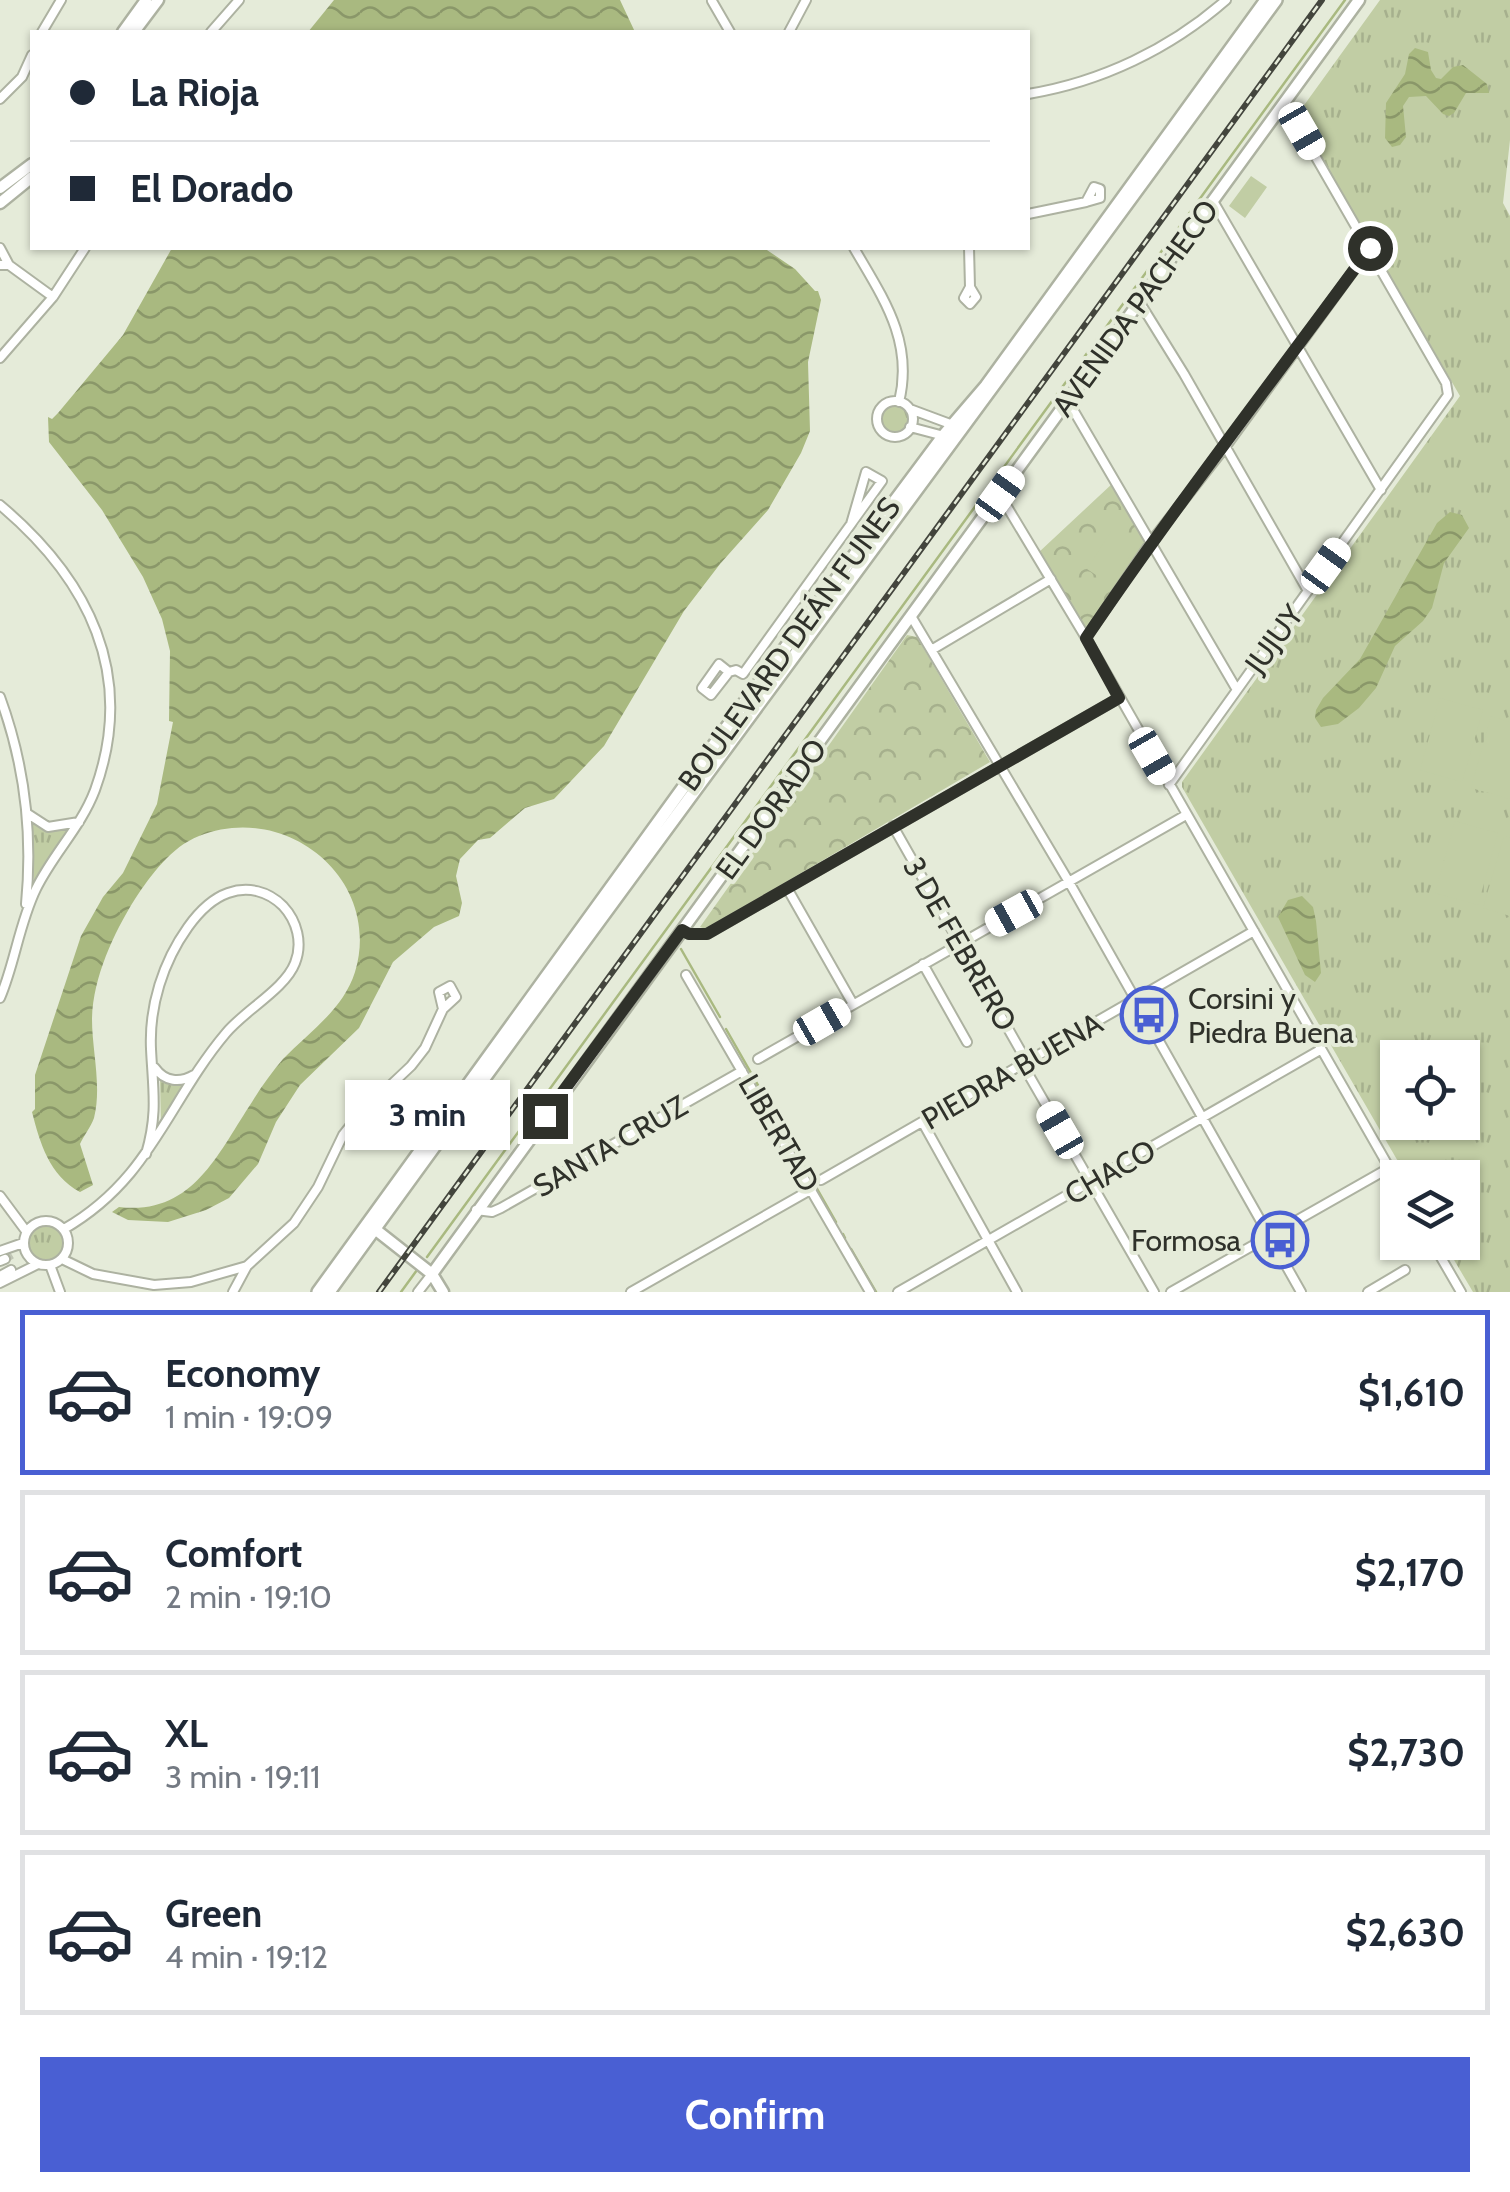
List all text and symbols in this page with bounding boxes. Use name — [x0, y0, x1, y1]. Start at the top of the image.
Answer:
text: La Rioja — [130, 69, 259, 116]
car — [1274, 98, 1330, 164]
text: El Dorado — [130, 165, 294, 212]
street label: AVENIDA PACHECO — [1044, 193, 1226, 423]
route start — [1348, 226, 1393, 271]
car — [970, 461, 1030, 527]
street label: BOULEVARD DEÁN FUNES — [670, 490, 908, 798]
car — [1296, 533, 1356, 599]
street label: JUJUY — [1236, 597, 1312, 681]
car — [1124, 723, 1180, 789]
street label: EL DORADO — [708, 731, 834, 887]
street label: 3 DE FEBRERO — [895, 851, 1025, 1037]
car — [980, 885, 1048, 941]
place label: Corsini y Piedra Buena — [1188, 980, 1354, 1051]
bus stop icon: Corsini y Piedra Buena — [1119, 985, 1179, 1045]
car — [789, 994, 855, 1050]
street label: PIEDRA BUENA — [915, 1004, 1109, 1138]
map controls — [1380, 1040, 1480, 1260]
button: locate — [1380, 1040, 1480, 1140]
street label: LIBERTAD — [731, 1068, 827, 1198]
callout: 3 min — [345, 1081, 510, 1151]
street label: SANTA CRUZ — [527, 1087, 694, 1205]
route end — [523, 1094, 568, 1139]
text: 3 min — [389, 1095, 466, 1134]
car — [1032, 1097, 1088, 1163]
street label: CHACO — [1058, 1131, 1162, 1213]
button: layers — [1380, 1160, 1480, 1260]
bus stop icon: Formosa — [1250, 1210, 1310, 1270]
place label: Formosa — [1131, 1222, 1242, 1259]
icon: car — [45, 1348, 135, 1438]
text: Economy — [165, 1350, 320, 1397]
text: $1,610 — [1358, 1369, 1465, 1416]
text: 1 min · 19:09 — [165, 1397, 333, 1436]
icon: car — [45, 1528, 135, 1618]
text: Comfort — [165, 1530, 302, 1577]
text: $2,170 — [1355, 1549, 1465, 1596]
text: 2 min · 19:10 — [165, 1577, 332, 1616]
icon: car — [45, 1708, 135, 1798]
text: XL — [165, 1710, 208, 1757]
text: $2,730 — [1347, 1729, 1465, 1776]
text: 3 min · 19:11 — [165, 1757, 320, 1796]
icon: car — [45, 1888, 135, 1978]
text: Green — [165, 1890, 262, 1937]
text: $2,630 — [1345, 1909, 1465, 1956]
text: 4 min · 19:12 — [165, 1937, 328, 1976]
button: Confirm — [40, 2057, 1470, 2172]

